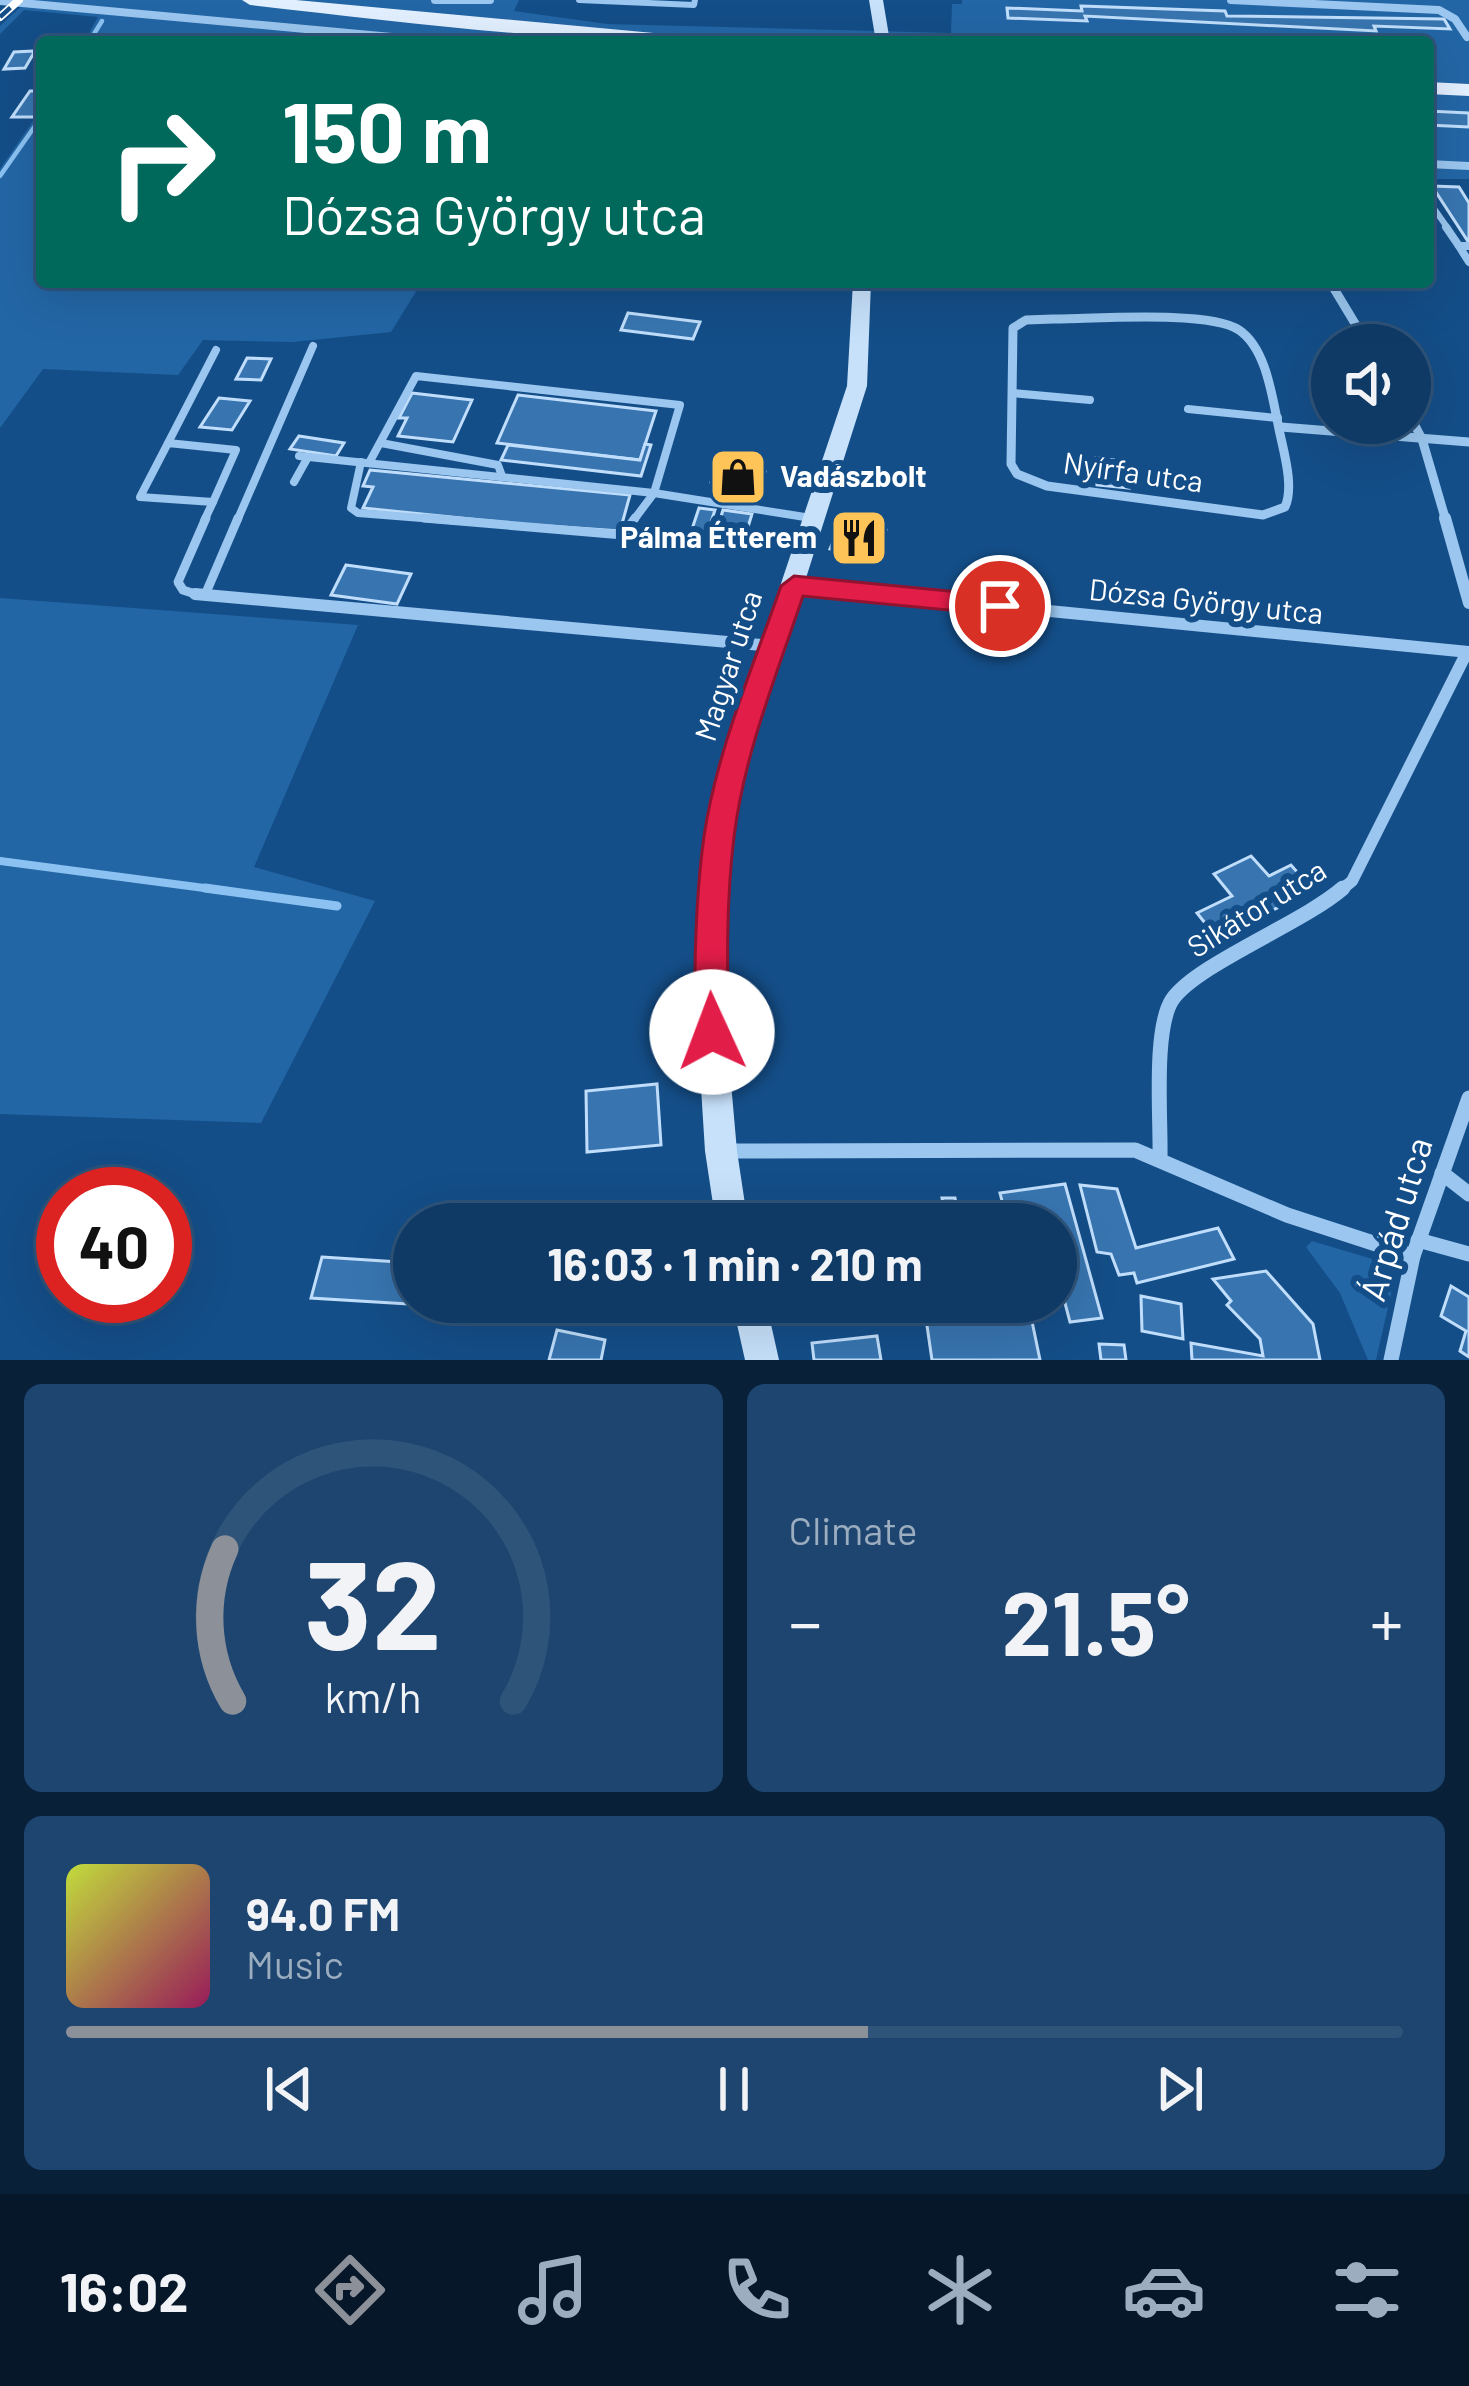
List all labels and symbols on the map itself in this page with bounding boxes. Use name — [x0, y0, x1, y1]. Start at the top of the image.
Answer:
street label: Nyírfa utca — [1061, 443, 1205, 499]
shop icon: Vadászbolt — [707, 446, 769, 508]
place label: Vadászbolt — [780, 457, 927, 493]
restaurant icon: Pálma Étterem — [828, 507, 890, 569]
place label: Pálma Étterem — [620, 518, 817, 554]
pin — [949, 555, 1051, 657]
street label: Dózsa György utca — [1087, 570, 1325, 630]
street label: Magyar utca — [686, 586, 768, 745]
street label: Sikátor utca — [1180, 851, 1332, 964]
position arrow — [649, 969, 775, 1095]
street label: Árpád utca — [1349, 1132, 1440, 1306]
speed limit sign: 40 — [36, 1167, 192, 1323]

